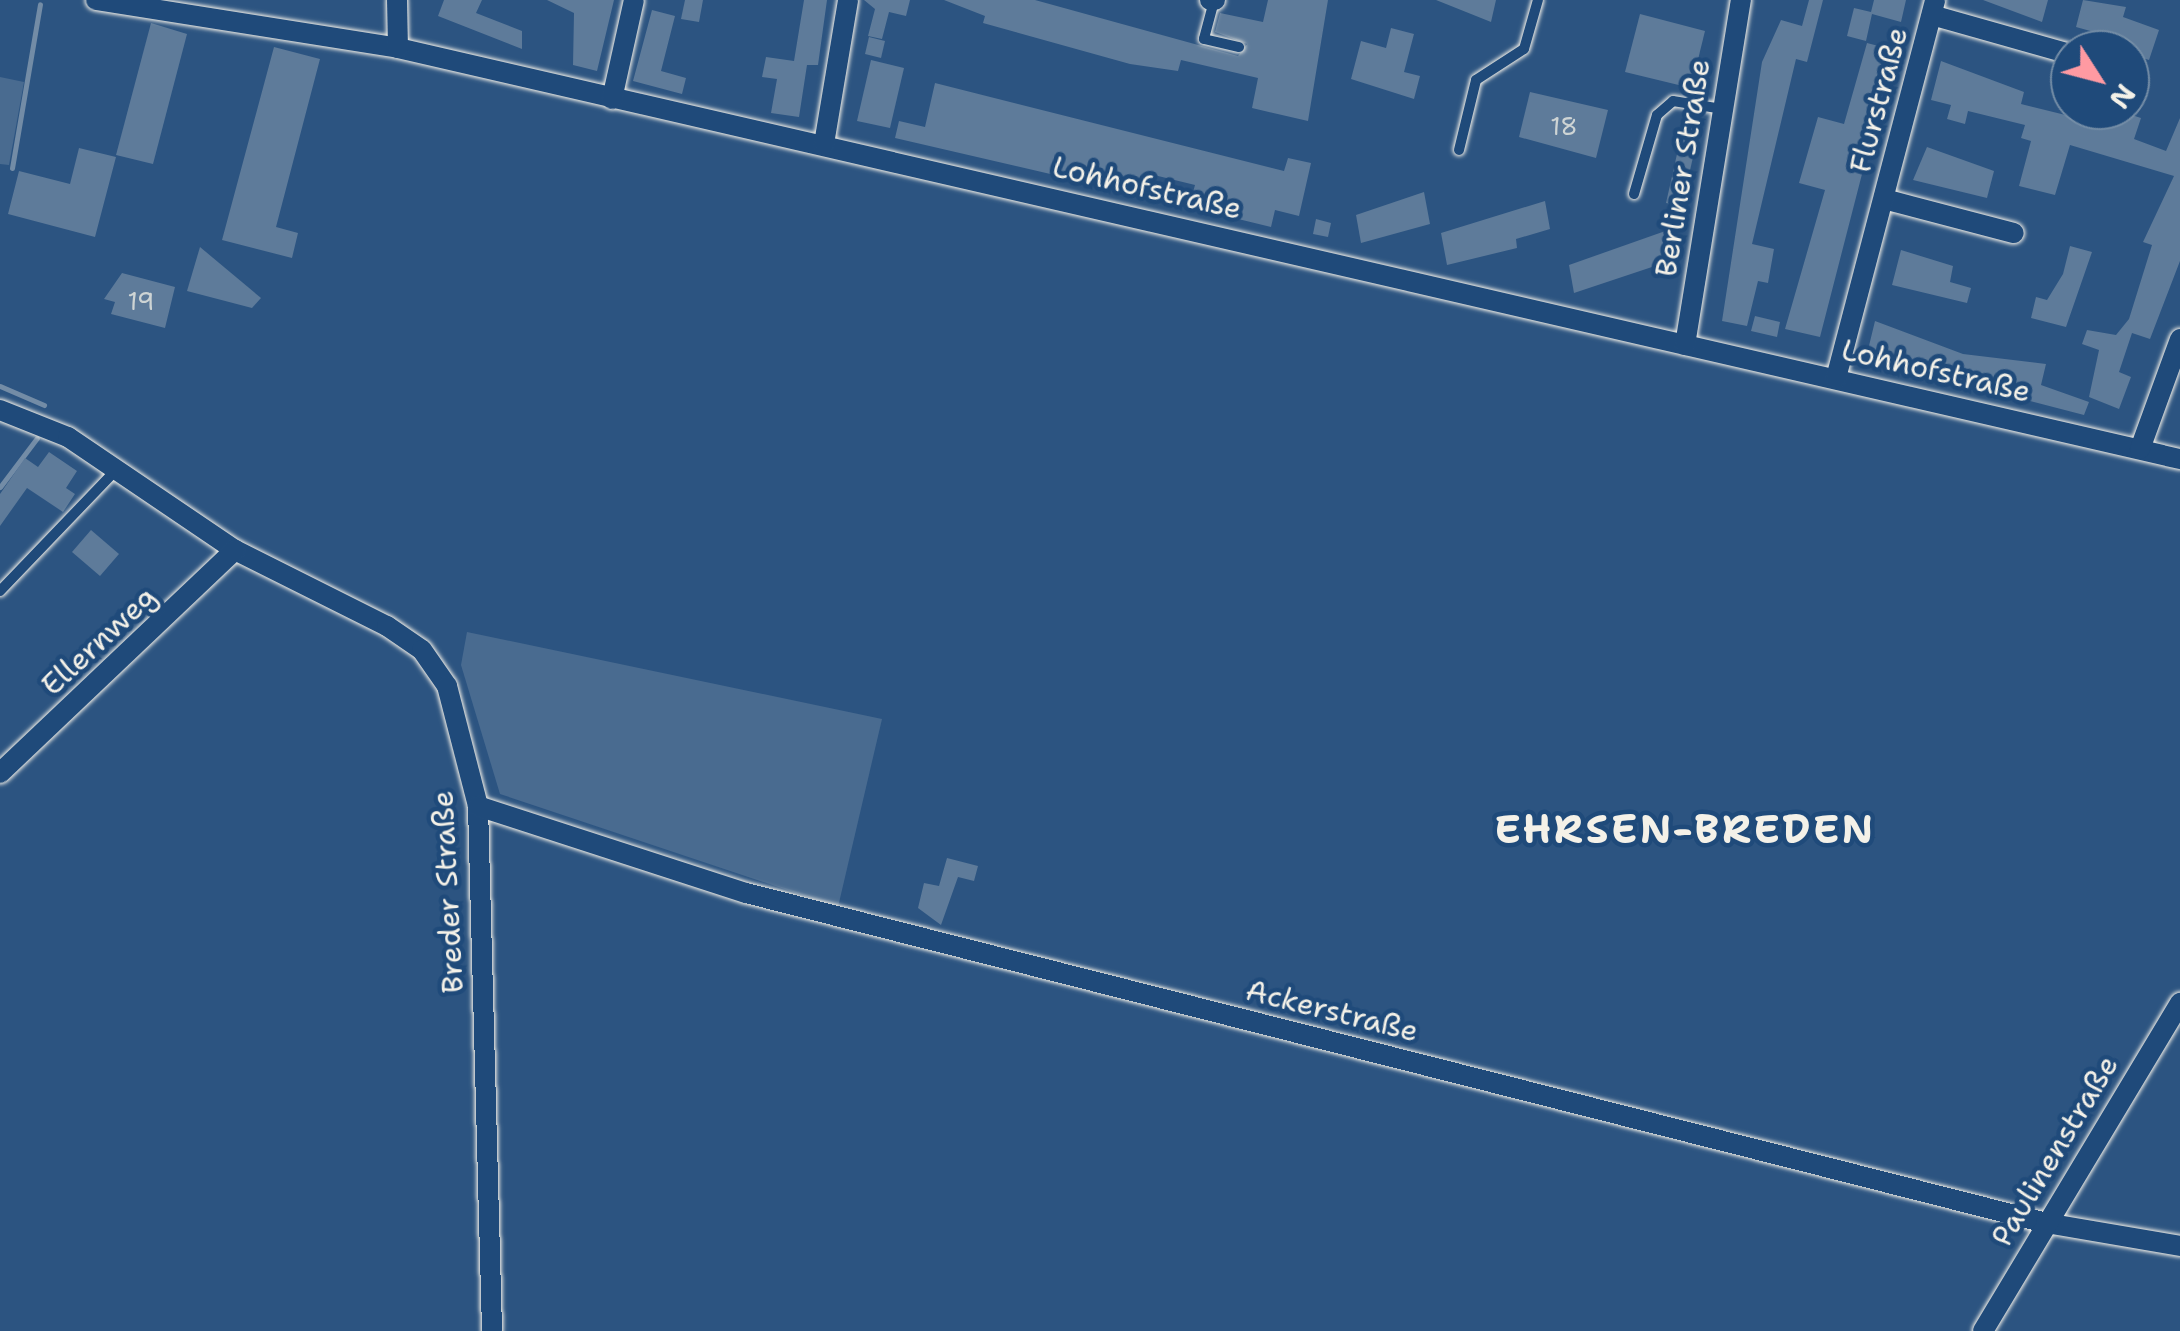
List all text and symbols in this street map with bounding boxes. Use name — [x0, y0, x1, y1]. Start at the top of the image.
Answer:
street label: Flurstraße — [1842, 23, 1916, 177]
north arrow — [2050, 30, 2150, 130]
street label: Berliner Straße — [1648, 57, 1718, 279]
text: N — [2101, 76, 2145, 117]
house number: 18 — [1550, 111, 1578, 141]
street label: Lohhofstraße — [1049, 149, 1245, 227]
house number: 19 — [128, 286, 154, 316]
street label: Lohhofstraße — [1838, 332, 2034, 410]
street label: Ellernweg — [34, 579, 164, 703]
street label: Breder Straße — [425, 790, 471, 994]
district label: EHRSEN-BREDEN — [1494, 805, 1876, 853]
street label: Ackerstraße — [1242, 972, 1422, 1050]
street label: Paulinenstraße — [1984, 1049, 2126, 1253]

